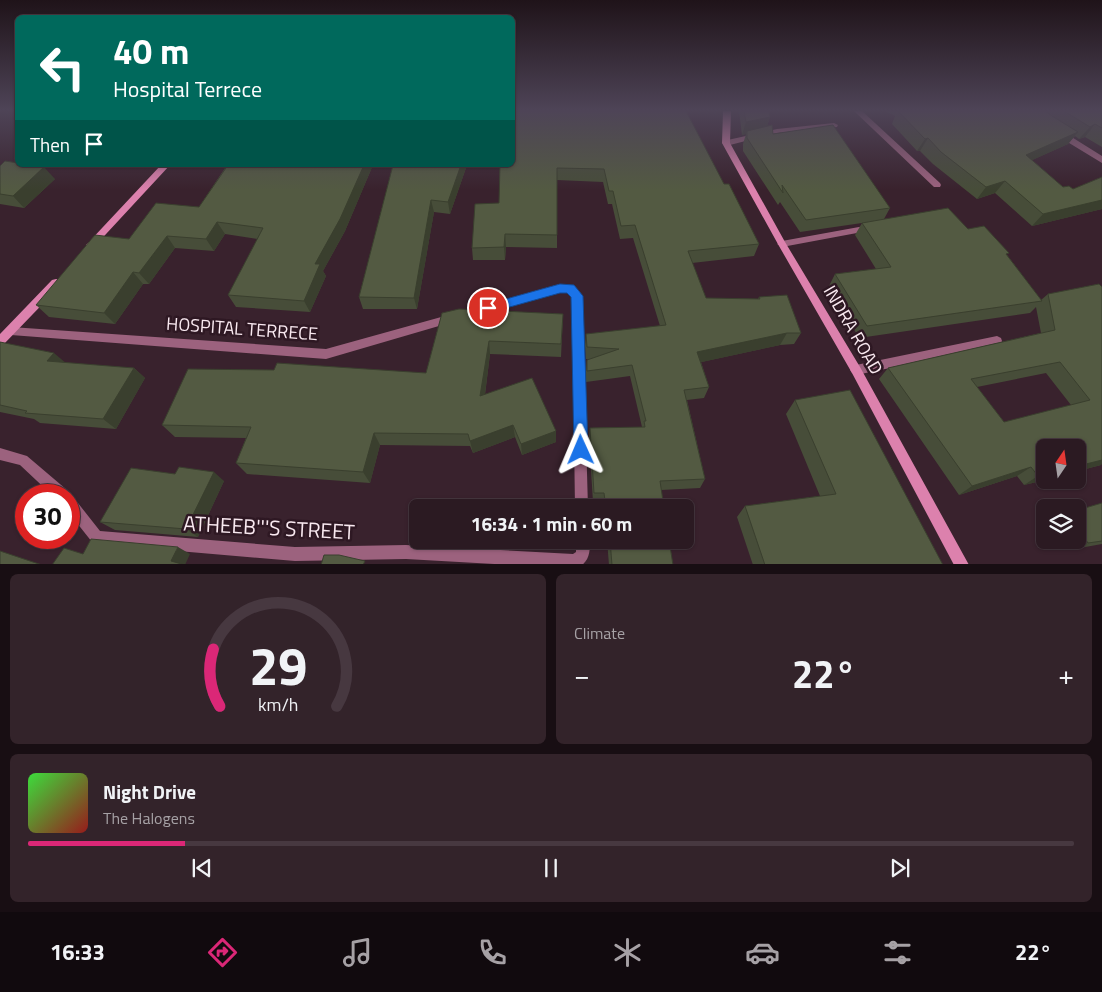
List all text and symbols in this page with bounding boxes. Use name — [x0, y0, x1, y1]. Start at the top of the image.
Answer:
text: 40 m — [113, 24, 189, 78]
icon: left — [30, 35, 95, 100]
text: Hospital Terrece — [113, 72, 262, 106]
text: Then — [30, 130, 70, 159]
icon: arrive — [80, 130, 108, 158]
street label: INDRA ROAD — [817, 280, 890, 379]
pin — [467, 287, 509, 329]
icon: arrive — [474, 294, 502, 322]
street label: HOSPITAL TERRECE — [165, 310, 319, 347]
position arrow — [554, 423, 606, 475]
north arrow — [1036, 439, 1086, 489]
map controls — [1036, 439, 1086, 549]
speed limit sign: 30 — [15, 484, 80, 549]
button: layers — [1036, 499, 1086, 549]
street label: ATHEEB'''S STREET — [183, 507, 356, 547]
text: 16:34 · 1 min · 60 m — [471, 509, 632, 538]
text: Climate — [574, 621, 625, 645]
text: 29 — [249, 626, 307, 705]
text: 22° — [792, 645, 856, 703]
text: − — [574, 653, 590, 696]
text: + — [1058, 653, 1074, 696]
text: km/h — [258, 691, 298, 718]
text: Night Drive — [103, 777, 196, 806]
text: The Halogens — [103, 806, 195, 830]
icon: previous — [188, 854, 216, 882]
icon: pause — [537, 854, 565, 882]
icon: next — [886, 854, 914, 882]
text: 16:33 — [50, 935, 105, 969]
icon: directions — [205, 935, 240, 970]
icon: music — [340, 935, 375, 970]
icon: phone — [475, 935, 510, 970]
icon: climate — [610, 935, 645, 970]
icon: car — [745, 935, 780, 970]
icon: filters — [880, 935, 915, 970]
text: 22° — [1015, 935, 1052, 969]

